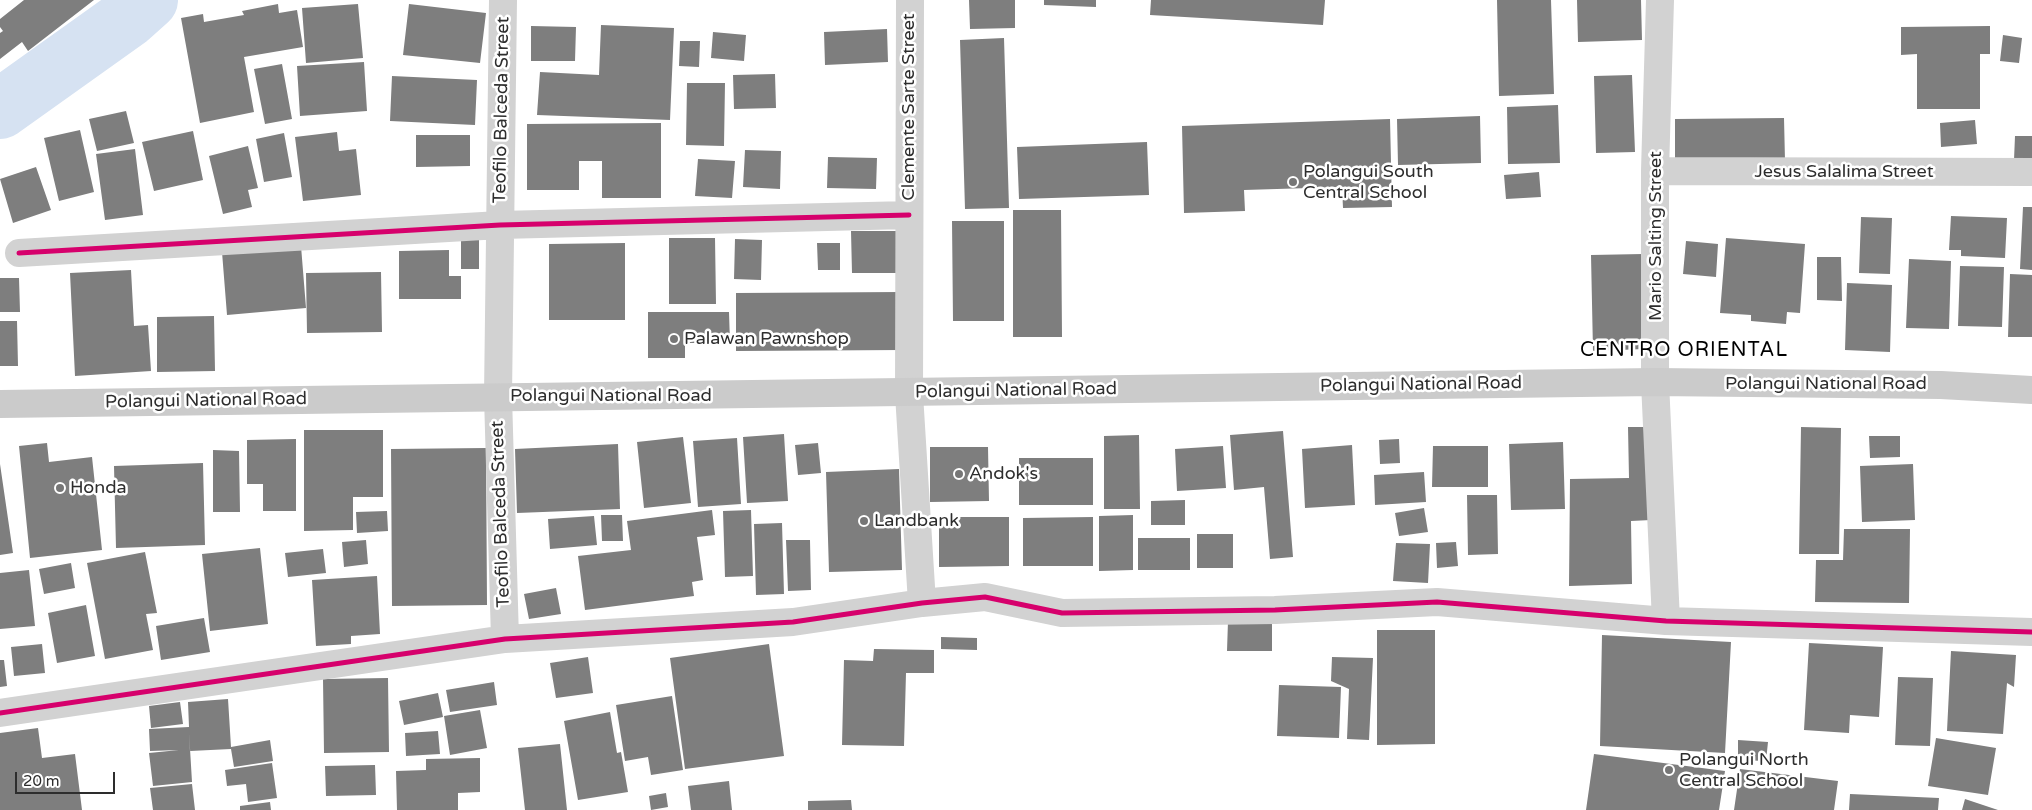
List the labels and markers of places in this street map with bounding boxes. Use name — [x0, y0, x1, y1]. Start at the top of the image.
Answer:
place label: Polangui South Central School — [1303, 161, 1434, 203]
marker: Polangui South Central School — [1287, 176, 1299, 188]
place label: Palawan Pawnshop — [684, 328, 849, 350]
marker: Palawan Pawnshop — [668, 333, 680, 345]
place label: Andok's — [969, 463, 1038, 485]
marker: Andok's — [953, 468, 965, 480]
place label: Honda — [70, 477, 127, 499]
marker: Honda — [54, 482, 66, 494]
place label: Landbank — [874, 510, 959, 532]
marker: Landbank — [858, 515, 870, 527]
place label: Polangui North Central School — [1679, 749, 1809, 792]
marker: Polangui North Central School — [1663, 764, 1675, 776]

